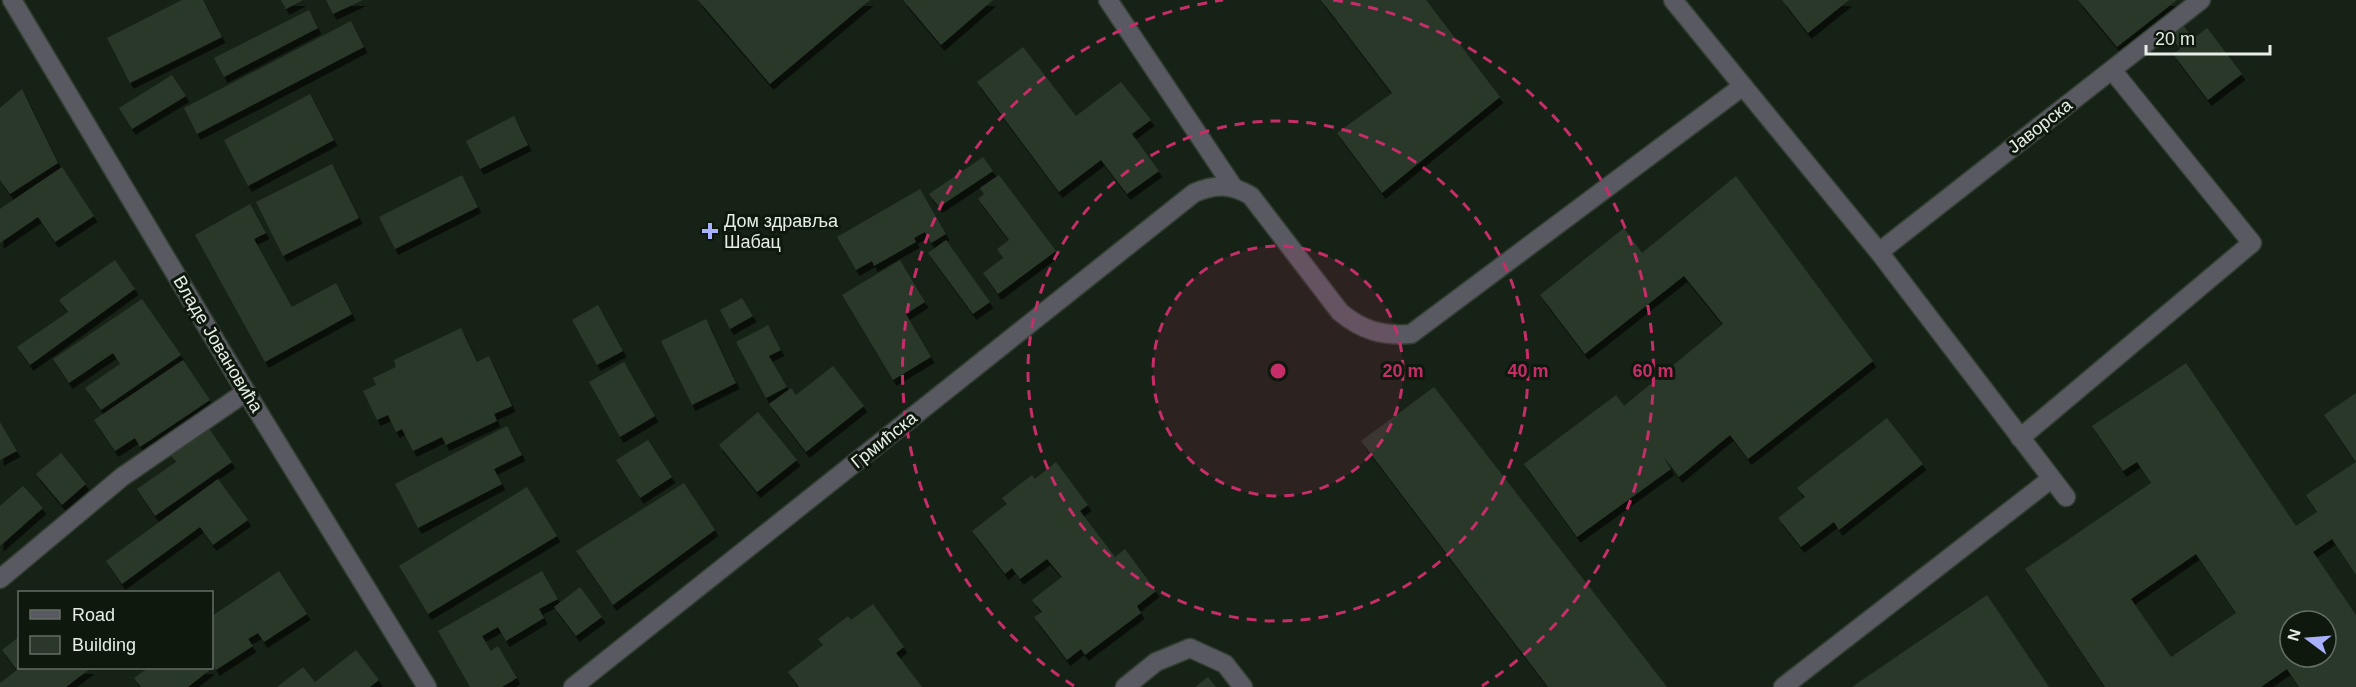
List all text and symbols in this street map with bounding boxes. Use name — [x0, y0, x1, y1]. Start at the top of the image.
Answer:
scale bar — [2146, 18, 2270, 56]
text: 20 m — [2155, 29, 2195, 49]
street label: Јаворска — [2004, 94, 2077, 157]
place label: Дом здравља Шабац — [724, 211, 839, 252]
marker: Дом здравља Шабац — [701, 222, 719, 240]
street label: Владе Јовановића — [169, 272, 267, 417]
centre of rings — [1268, 361, 1288, 381]
text: 20 m — [1382, 361, 1424, 381]
text: 40 m — [1507, 361, 1549, 381]
text: 60 m — [1632, 361, 1674, 381]
street label: Грмићска — [847, 407, 922, 472]
legend — [18, 591, 213, 669]
text: Road — [72, 605, 115, 625]
north arrow — [2278, 609, 2338, 669]
text: N — [2284, 627, 2304, 643]
text: Building — [72, 635, 136, 655]

